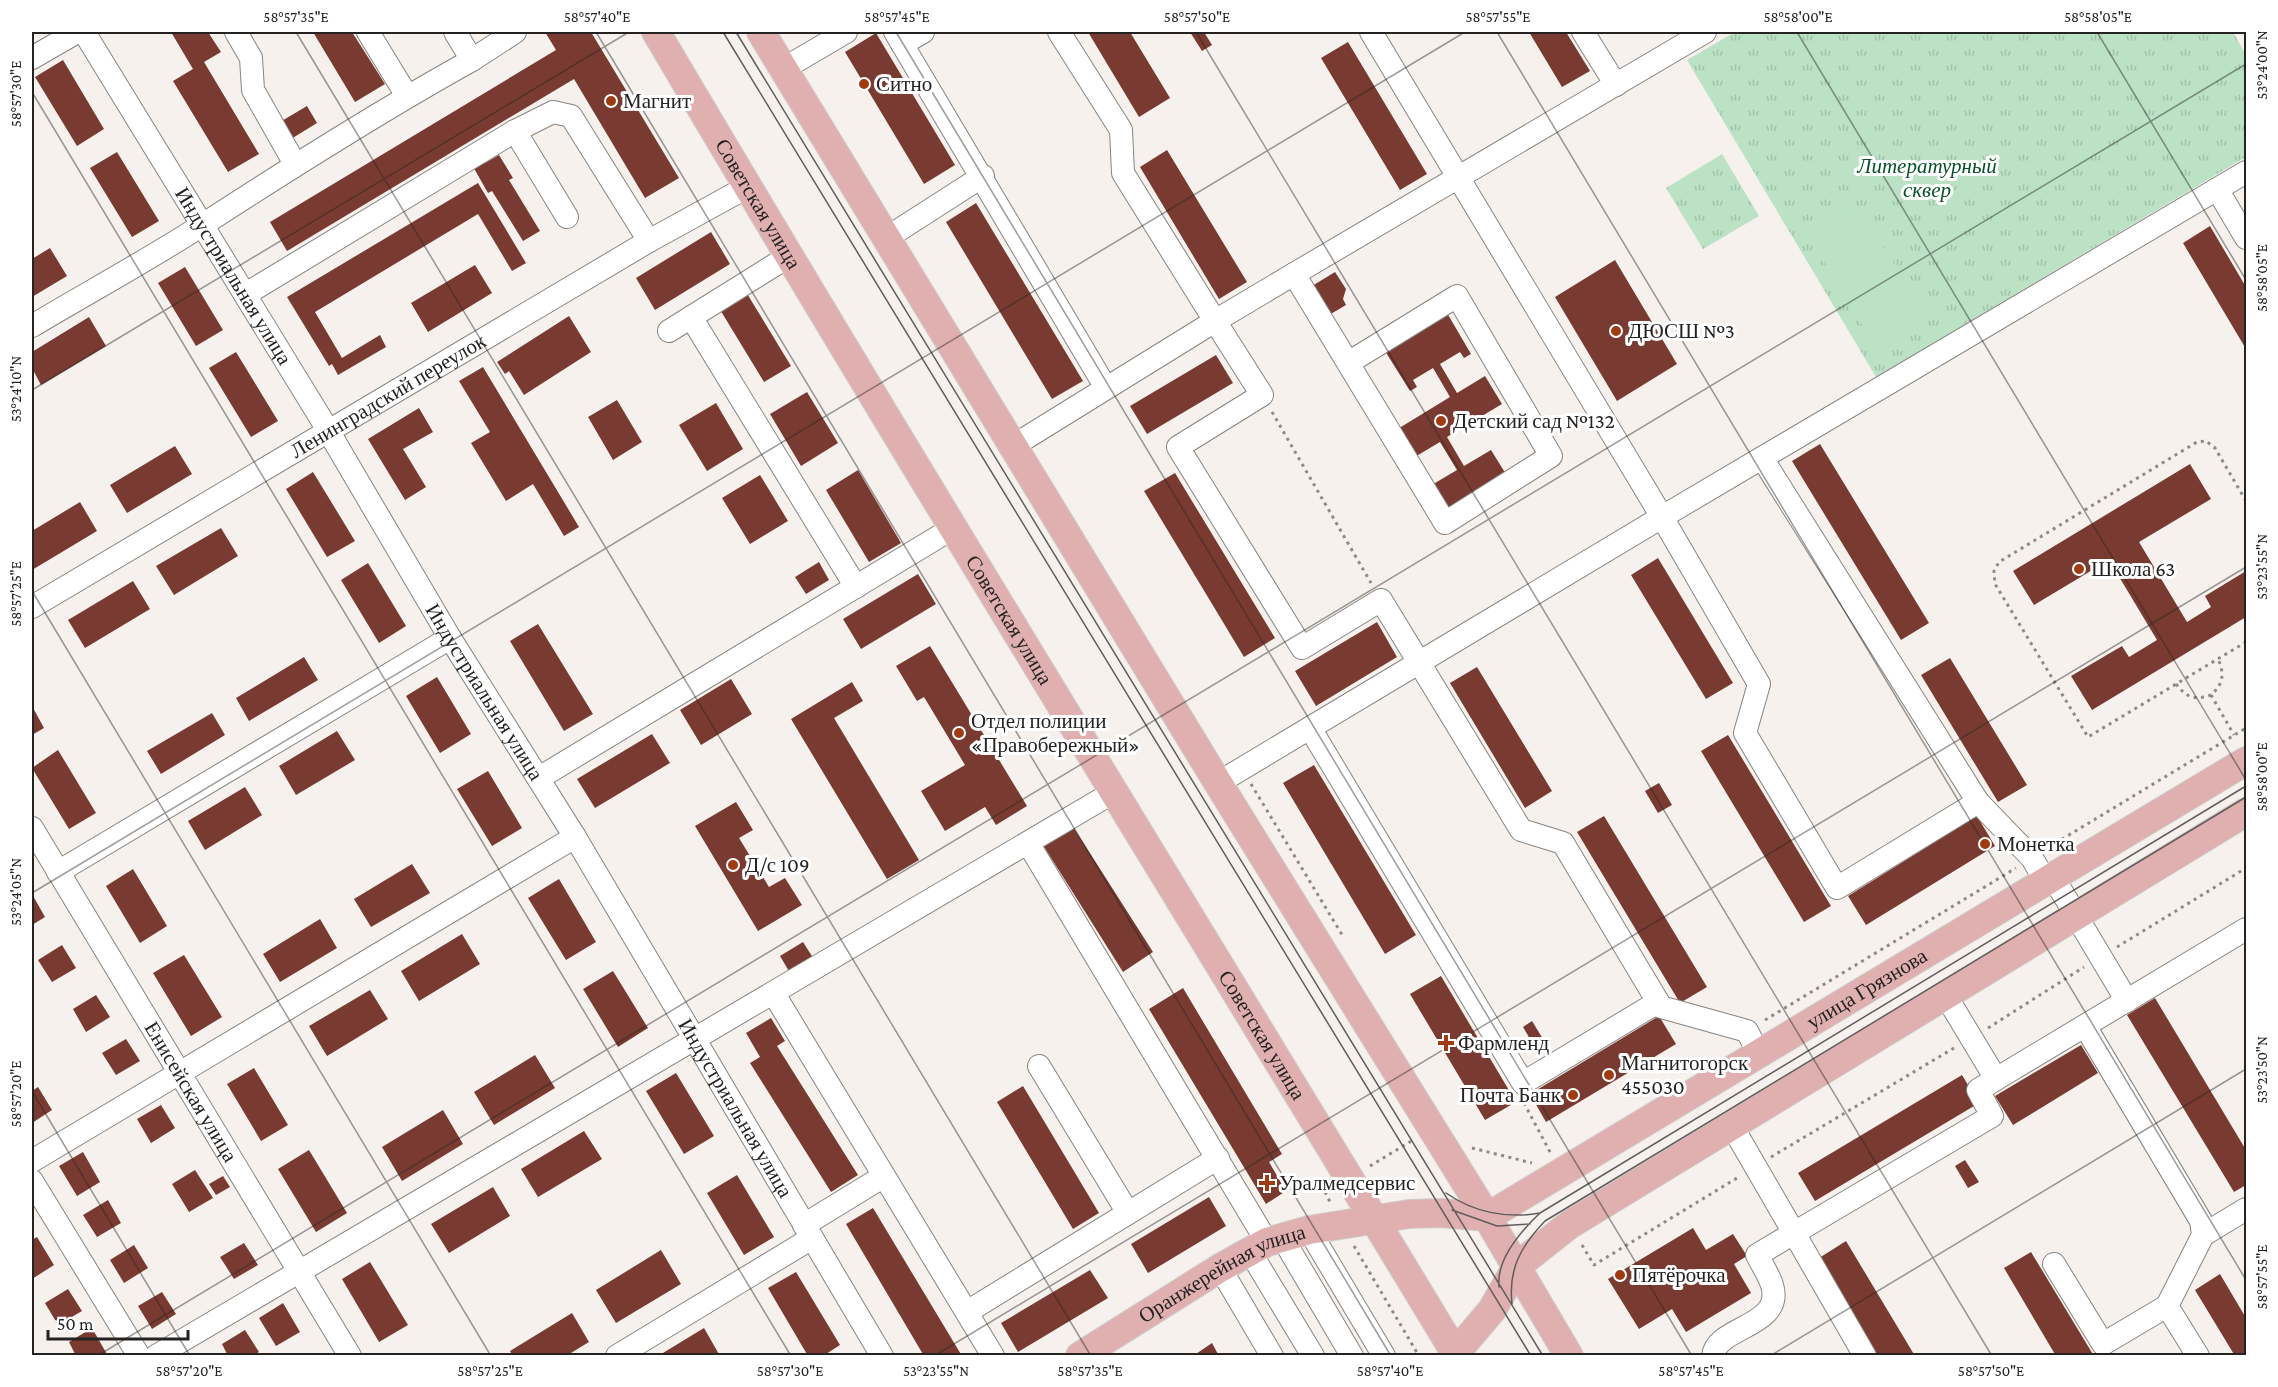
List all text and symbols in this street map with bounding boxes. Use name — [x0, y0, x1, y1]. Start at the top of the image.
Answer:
text: 58°57'35"E — [263, 9, 329, 25]
text: 58°57'40"E — [564, 9, 630, 25]
text: 58°57'45"E — [864, 9, 930, 25]
text: 58°57'50"E — [1164, 9, 1230, 25]
text: 58°57'55"E — [1466, 9, 1530, 25]
text: 58°58'00"E — [1763, 9, 1833, 25]
text: 58°58'05"E — [2064, 9, 2132, 25]
text: 53°24'00"N — [2254, 30, 2270, 100]
text: 58°57'30"E — [8, 61, 24, 127]
place label: Ситно — [876, 72, 932, 96]
marker: Ситно — [857, 77, 871, 91]
place label: Магнит — [623, 89, 691, 113]
marker: Магнит — [604, 94, 618, 108]
street label: Советская улица — [710, 135, 807, 274]
park label: Литературный сквер — [1856, 154, 1997, 202]
street label: Индустриальная улица — [170, 183, 297, 370]
text: 58°58'05"E — [2254, 244, 2270, 312]
place label: ДЮСШ №3 — [1628, 319, 1735, 343]
marker: ДЮСШ №3 — [1609, 324, 1623, 338]
street label: Ленинградский переулок — [286, 328, 491, 463]
text: 53°24'10"N — [8, 356, 24, 422]
place label: Детский сад №132 — [1453, 409, 1615, 433]
marker: Детский сад №132 — [1434, 414, 1448, 428]
text: 53°23'55"N — [2254, 534, 2270, 600]
street label: Советская улица — [961, 551, 1058, 690]
place label: Школа 63 — [2091, 557, 2175, 581]
text: 58°57'25"E — [8, 561, 24, 627]
marker: Школа 63 — [2072, 562, 2086, 576]
street label: Индустриальная улица — [420, 599, 549, 785]
place label: Отдел полиции «Правобережный» — [971, 709, 1140, 757]
marker: Отдел полиции «Правобережный» — [952, 726, 966, 740]
text: 58°58'00"E — [2254, 742, 2270, 812]
place label: Монетка — [1997, 832, 2075, 856]
marker: Монетка — [1978, 837, 1992, 851]
place label: Д/с 109 — [745, 853, 810, 877]
text: 53°24'05"N — [8, 858, 24, 926]
marker: Д/с 109 — [726, 858, 740, 872]
street label: улица Грязнова — [1803, 943, 1932, 1034]
street label: Советская улица — [1214, 966, 1311, 1105]
street label: Индустриальная улица — [673, 1014, 798, 1203]
street label: Енисейская улица — [139, 1017, 243, 1167]
place label: Фармленд — [1458, 1031, 1549, 1055]
marker: Фармленд — [1439, 1036, 1453, 1050]
text: 53°23'50"N — [2254, 1036, 2270, 1104]
place label: Магнитогорск 455030 — [1621, 1051, 1749, 1099]
text: 58°57'20"E — [8, 1061, 24, 1127]
marker: Магнитогорск 455030 — [1602, 1068, 1616, 1082]
place label: Почта Банк — [1460, 1083, 1562, 1107]
marker: Почта Банк — [1566, 1088, 1580, 1102]
place label: Уралмедсервис — [1279, 1171, 1415, 1195]
marker: Уралмедсервис — [1260, 1176, 1274, 1190]
street label: Оранжерейная улица — [1134, 1219, 1309, 1328]
text: 58°57'55"E — [2254, 1245, 2270, 1309]
place label: Пятёрочка — [1632, 1263, 1726, 1287]
marker: Пятёрочка — [1613, 1268, 1627, 1282]
scale bar — [48, 1303, 188, 1341]
text: 50 m — [57, 1314, 94, 1334]
text: 58°57'20"E — [156, 1363, 222, 1379]
text: 58°57'25"E — [457, 1363, 523, 1379]
text: 58°57'30"E — [757, 1363, 823, 1379]
text: 53°23'55"N — [903, 1363, 969, 1379]
text: 58°57'35"E — [1057, 1363, 1123, 1379]
text: 58°57'40"E — [1357, 1363, 1423, 1379]
text: 58°57'45"E — [1658, 1363, 1724, 1379]
text: 58°57'50"E — [1958, 1363, 2024, 1379]

